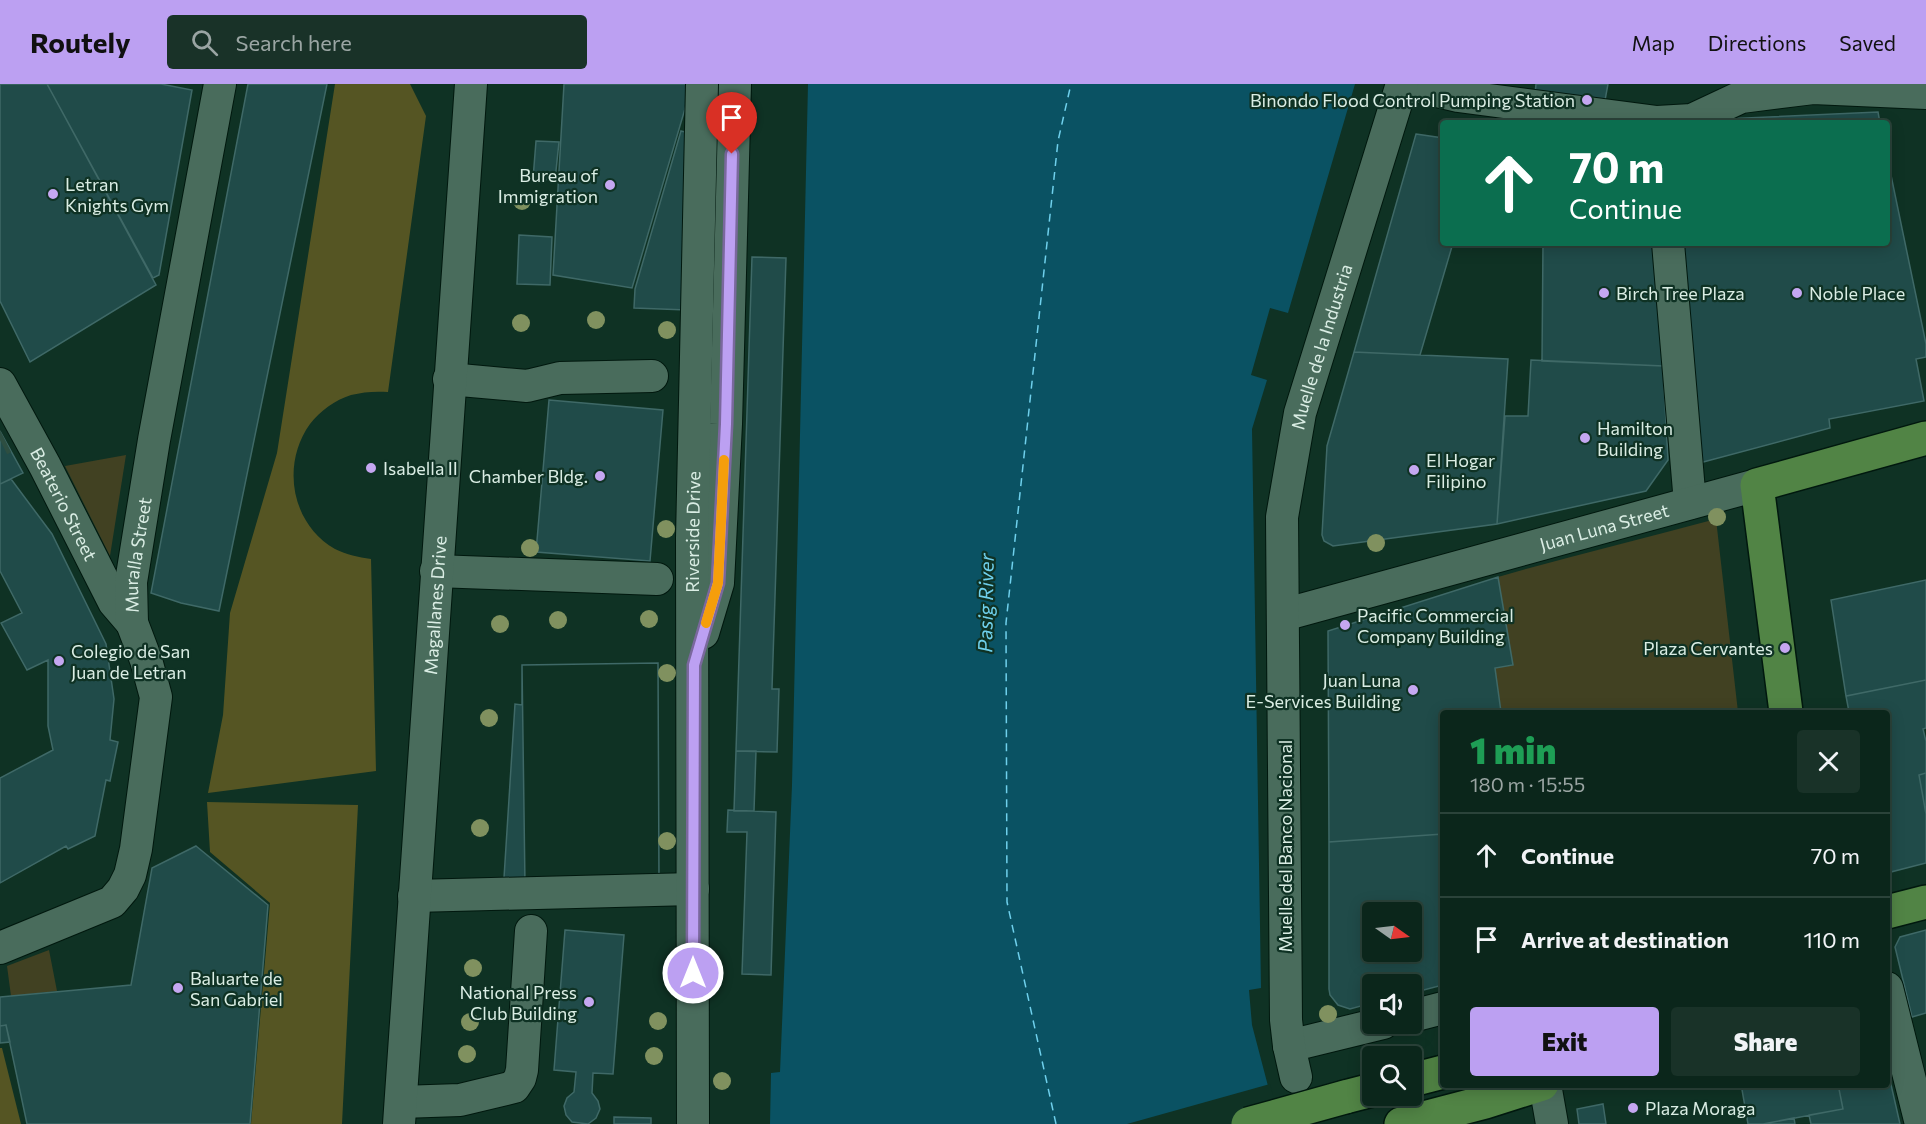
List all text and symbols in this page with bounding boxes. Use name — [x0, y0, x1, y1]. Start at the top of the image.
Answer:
search box — [167, 15, 587, 69]
text: Routely — [30, 25, 131, 59]
icon: search — [188, 26, 221, 59]
text: Search here — [236, 29, 352, 56]
text: Map — [1632, 30, 1675, 55]
text: Directions — [1708, 30, 1806, 55]
text: Saved — [1839, 30, 1896, 55]
place label: Binondo Flood Control Pumping Station — [1250, 89, 1575, 111]
pin — [706, 92, 757, 154]
marker: Binondo Flood Control Pumping Station — [1580, 93, 1594, 107]
icon: arrive — [715, 101, 748, 134]
text: 70 m — [1569, 140, 1664, 192]
icon: ahead — [1470, 144, 1548, 222]
place label: Bureau of Immigration — [498, 164, 599, 207]
place label: Letran Knights Gym — [65, 173, 169, 216]
marker: Bureau of Immigration — [603, 178, 617, 192]
marker: Letran Knights Gym — [46, 187, 60, 201]
text: Continue — [1569, 192, 1682, 225]
street label: Muelle de la Industria — [1286, 261, 1357, 431]
place label: Birch Tree Plaza — [1616, 282, 1745, 304]
place label: Noble Place — [1809, 282, 1905, 304]
marker: Birch Tree Plaza — [1597, 286, 1611, 300]
marker: Noble Place — [1790, 286, 1804, 300]
place label: Hamilton Building — [1597, 417, 1673, 460]
marker: Hamilton Building — [1578, 431, 1592, 445]
street label: Beaterio Street — [26, 443, 102, 564]
place label: El Hogar Filipino — [1426, 449, 1495, 492]
place label: Isabella II — [383, 457, 458, 479]
marker: Isabella II — [364, 461, 378, 475]
marker: El Hogar Filipino — [1407, 463, 1421, 477]
place label: Chamber Bldg. — [469, 465, 588, 487]
marker: Chamber Bldg. — [593, 469, 607, 483]
street label: Riverside Drive — [681, 471, 704, 593]
street label: Muralla Street — [120, 496, 156, 613]
street label: Juan Luna Street — [1537, 499, 1671, 555]
street label: Magallanes Drive — [419, 535, 451, 675]
water label: Pasig River — [972, 552, 998, 653]
place label: Pacific Commercial Company Building — [1357, 604, 1514, 647]
marker: Pacific Commercial Company Building — [1338, 618, 1352, 632]
place label: Plaza Cervantes — [1643, 637, 1773, 659]
place label: Colegio de San Juan de Letran — [71, 640, 190, 683]
marker: Plaza Cervantes — [1778, 641, 1792, 655]
marker: Colegio de San Juan de Letran — [52, 654, 66, 668]
place label: Juan Luna E-Services Building — [1246, 669, 1401, 712]
marker: Juan Luna E-Services Building — [1406, 683, 1420, 697]
text: 1 min — [1470, 727, 1556, 771]
button: close — [1797, 730, 1860, 793]
street label: Muelle del Banco Nacional — [1274, 740, 1296, 952]
text: 180 m · 15:55 — [1470, 772, 1585, 796]
icon: ahead — [1470, 839, 1503, 872]
text: Continue — [1521, 842, 1614, 869]
text: 70 m — [1811, 842, 1860, 869]
north arrow — [1362, 902, 1422, 962]
map controls — [1362, 902, 1422, 1106]
icon: arrive — [1470, 923, 1503, 956]
text: Arrive at destination — [1521, 926, 1729, 953]
text: 110 m — [1803, 926, 1860, 953]
position arrow — [661, 941, 725, 1005]
place label: Baluarte de San Gabriel — [190, 967, 283, 1010]
button: sound — [1362, 974, 1422, 1034]
marker: Baluarte de San Gabriel — [171, 981, 185, 995]
place label: National Press Club Building — [459, 981, 577, 1024]
marker: National Press Club Building — [582, 995, 596, 1009]
button: Exit — [1470, 1007, 1659, 1076]
button: Share — [1671, 1007, 1860, 1076]
button: search — [1362, 1046, 1422, 1106]
place label: Plaza Moraga — [1645, 1097, 1756, 1119]
marker: Plaza Moraga — [1626, 1101, 1640, 1115]

